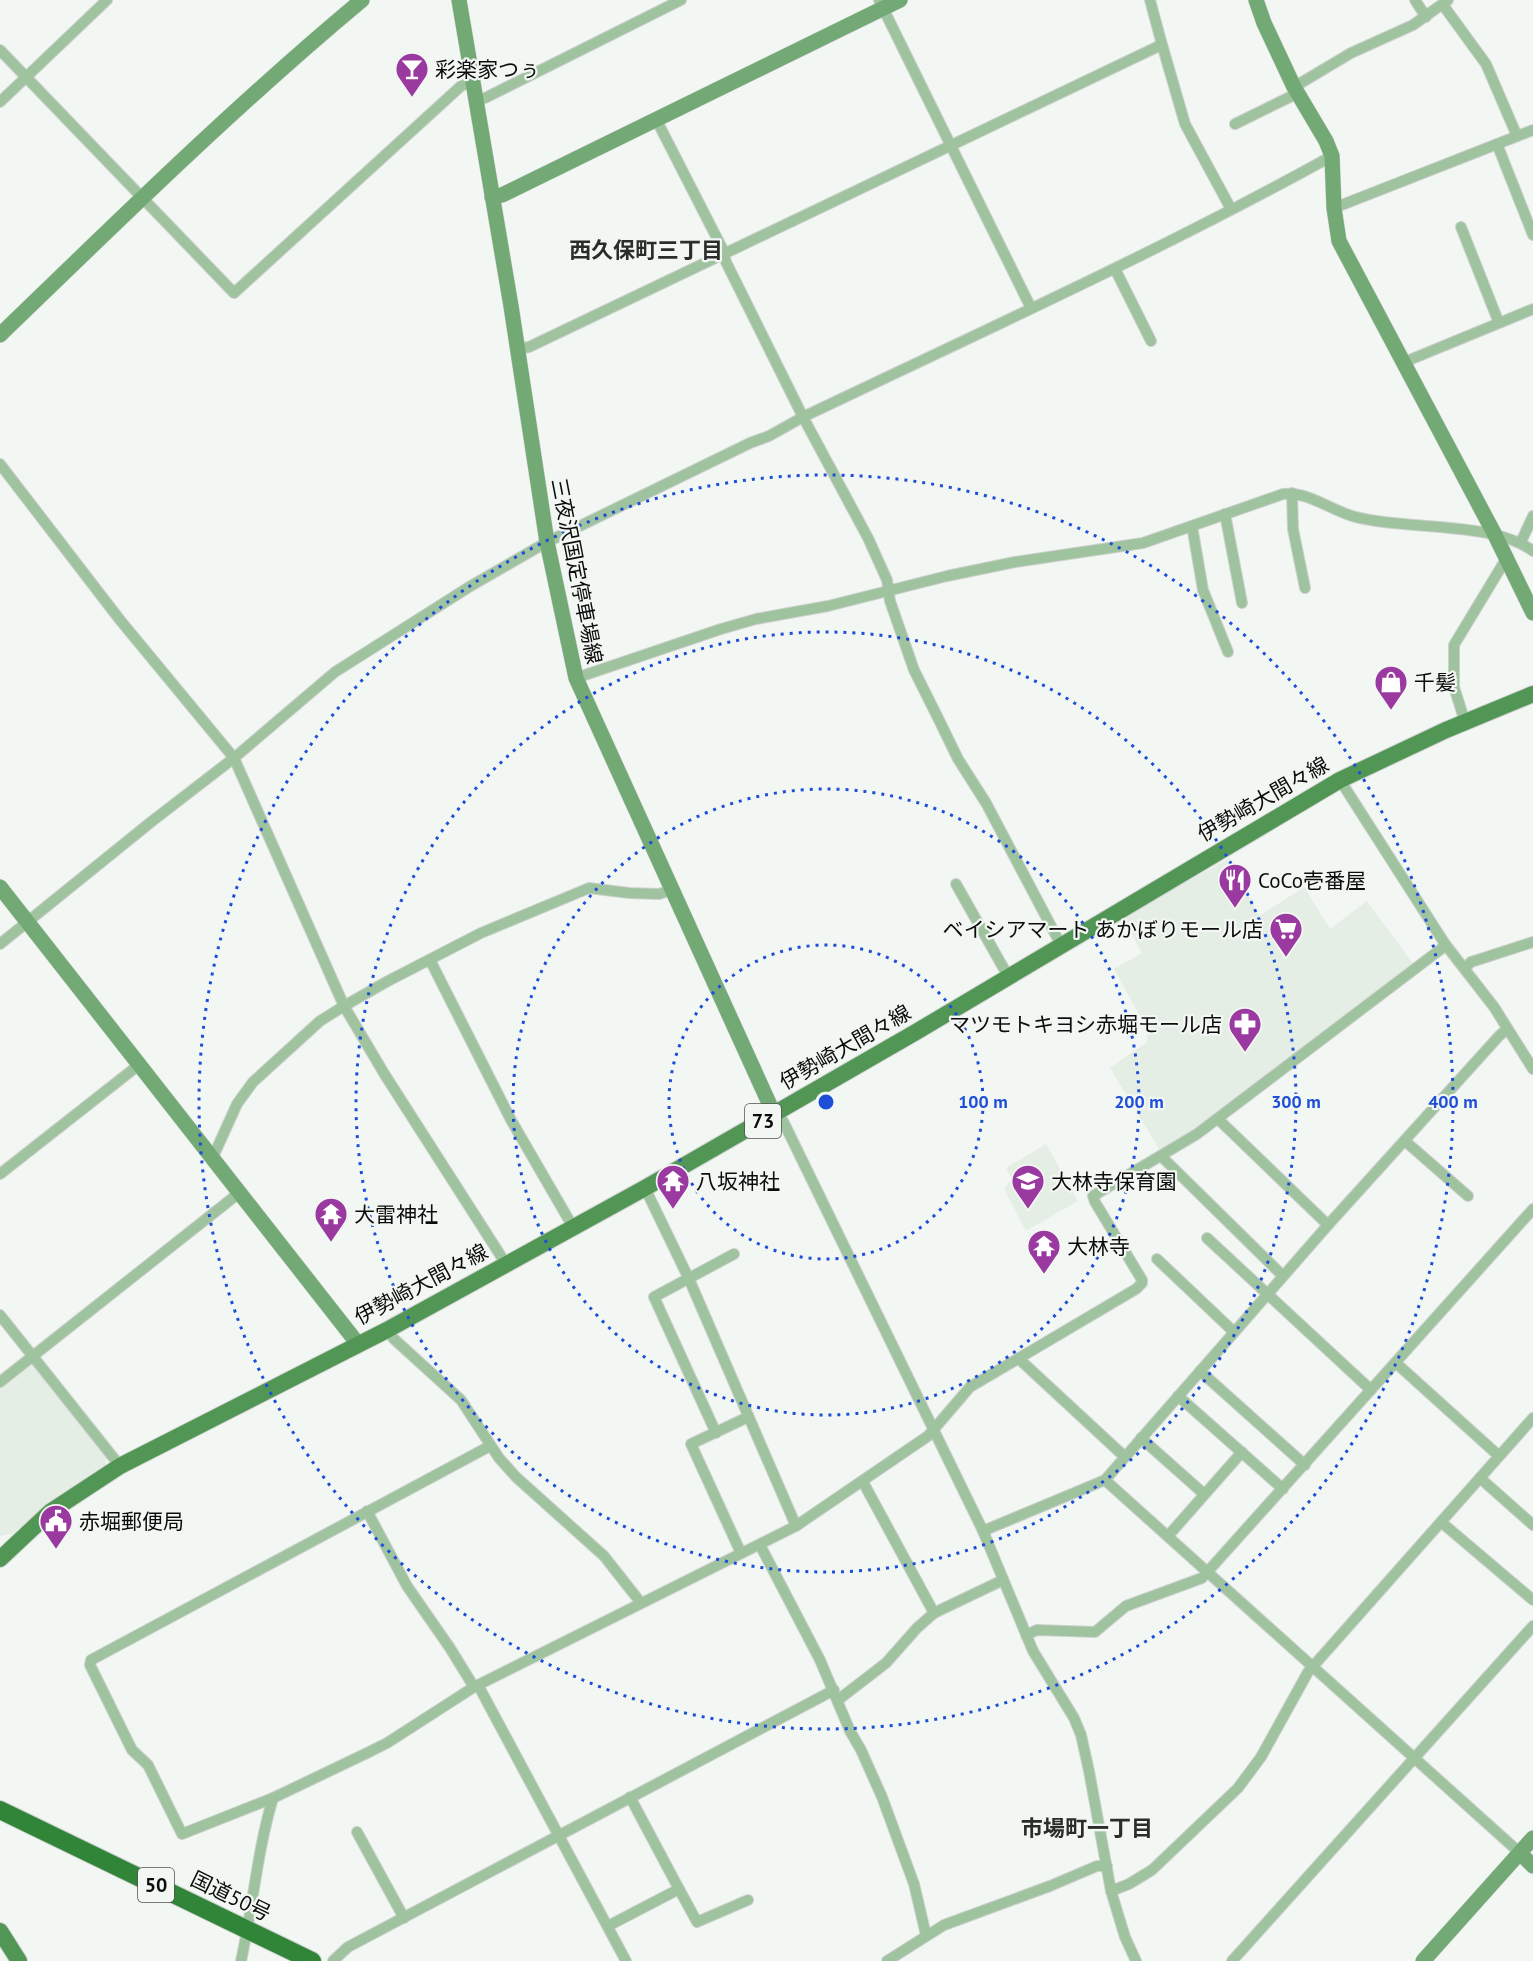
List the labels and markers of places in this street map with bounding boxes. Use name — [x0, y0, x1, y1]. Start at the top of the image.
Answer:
bar icon: 彩楽家つぅ — [394, 51, 430, 98]
place label: 彩楽家つぅ — [435, 56, 540, 83]
shop icon: 千髪 — [1373, 664, 1409, 711]
place label: 千髪 — [1414, 669, 1456, 696]
restaurant icon: CoCo壱番屋 — [1217, 862, 1253, 909]
place label: CoCo壱番屋 — [1258, 867, 1366, 894]
supermarket icon: ベイシアマート あかぼりモール店 — [1268, 911, 1304, 958]
place label: ベイシアマート あかぼりモール店 — [942, 916, 1263, 943]
pharmacy icon: マツモトキヨシ赤堀モール店 — [1227, 1006, 1263, 1053]
place label: マツモトキヨシ赤堀モール店 — [949, 1011, 1222, 1038]
centre of rings — [816, 1092, 836, 1112]
temple icon: 八坂神社 — [655, 1163, 691, 1210]
school or university icon: 大林寺保育園 — [1010, 1163, 1046, 1210]
place label: 八坂神社 — [696, 1168, 780, 1195]
place label: 大林寺保育園 — [1051, 1168, 1177, 1195]
temple icon: 大雷神社 — [313, 1196, 349, 1243]
place label: 大雷神社 — [354, 1201, 438, 1228]
temple icon: 大林寺 — [1026, 1228, 1062, 1275]
place label: 大林寺 — [1067, 1233, 1130, 1260]
public building icon: 赤堀郵便局 — [38, 1503, 74, 1550]
place label: 赤堀郵便局 — [79, 1508, 184, 1535]

